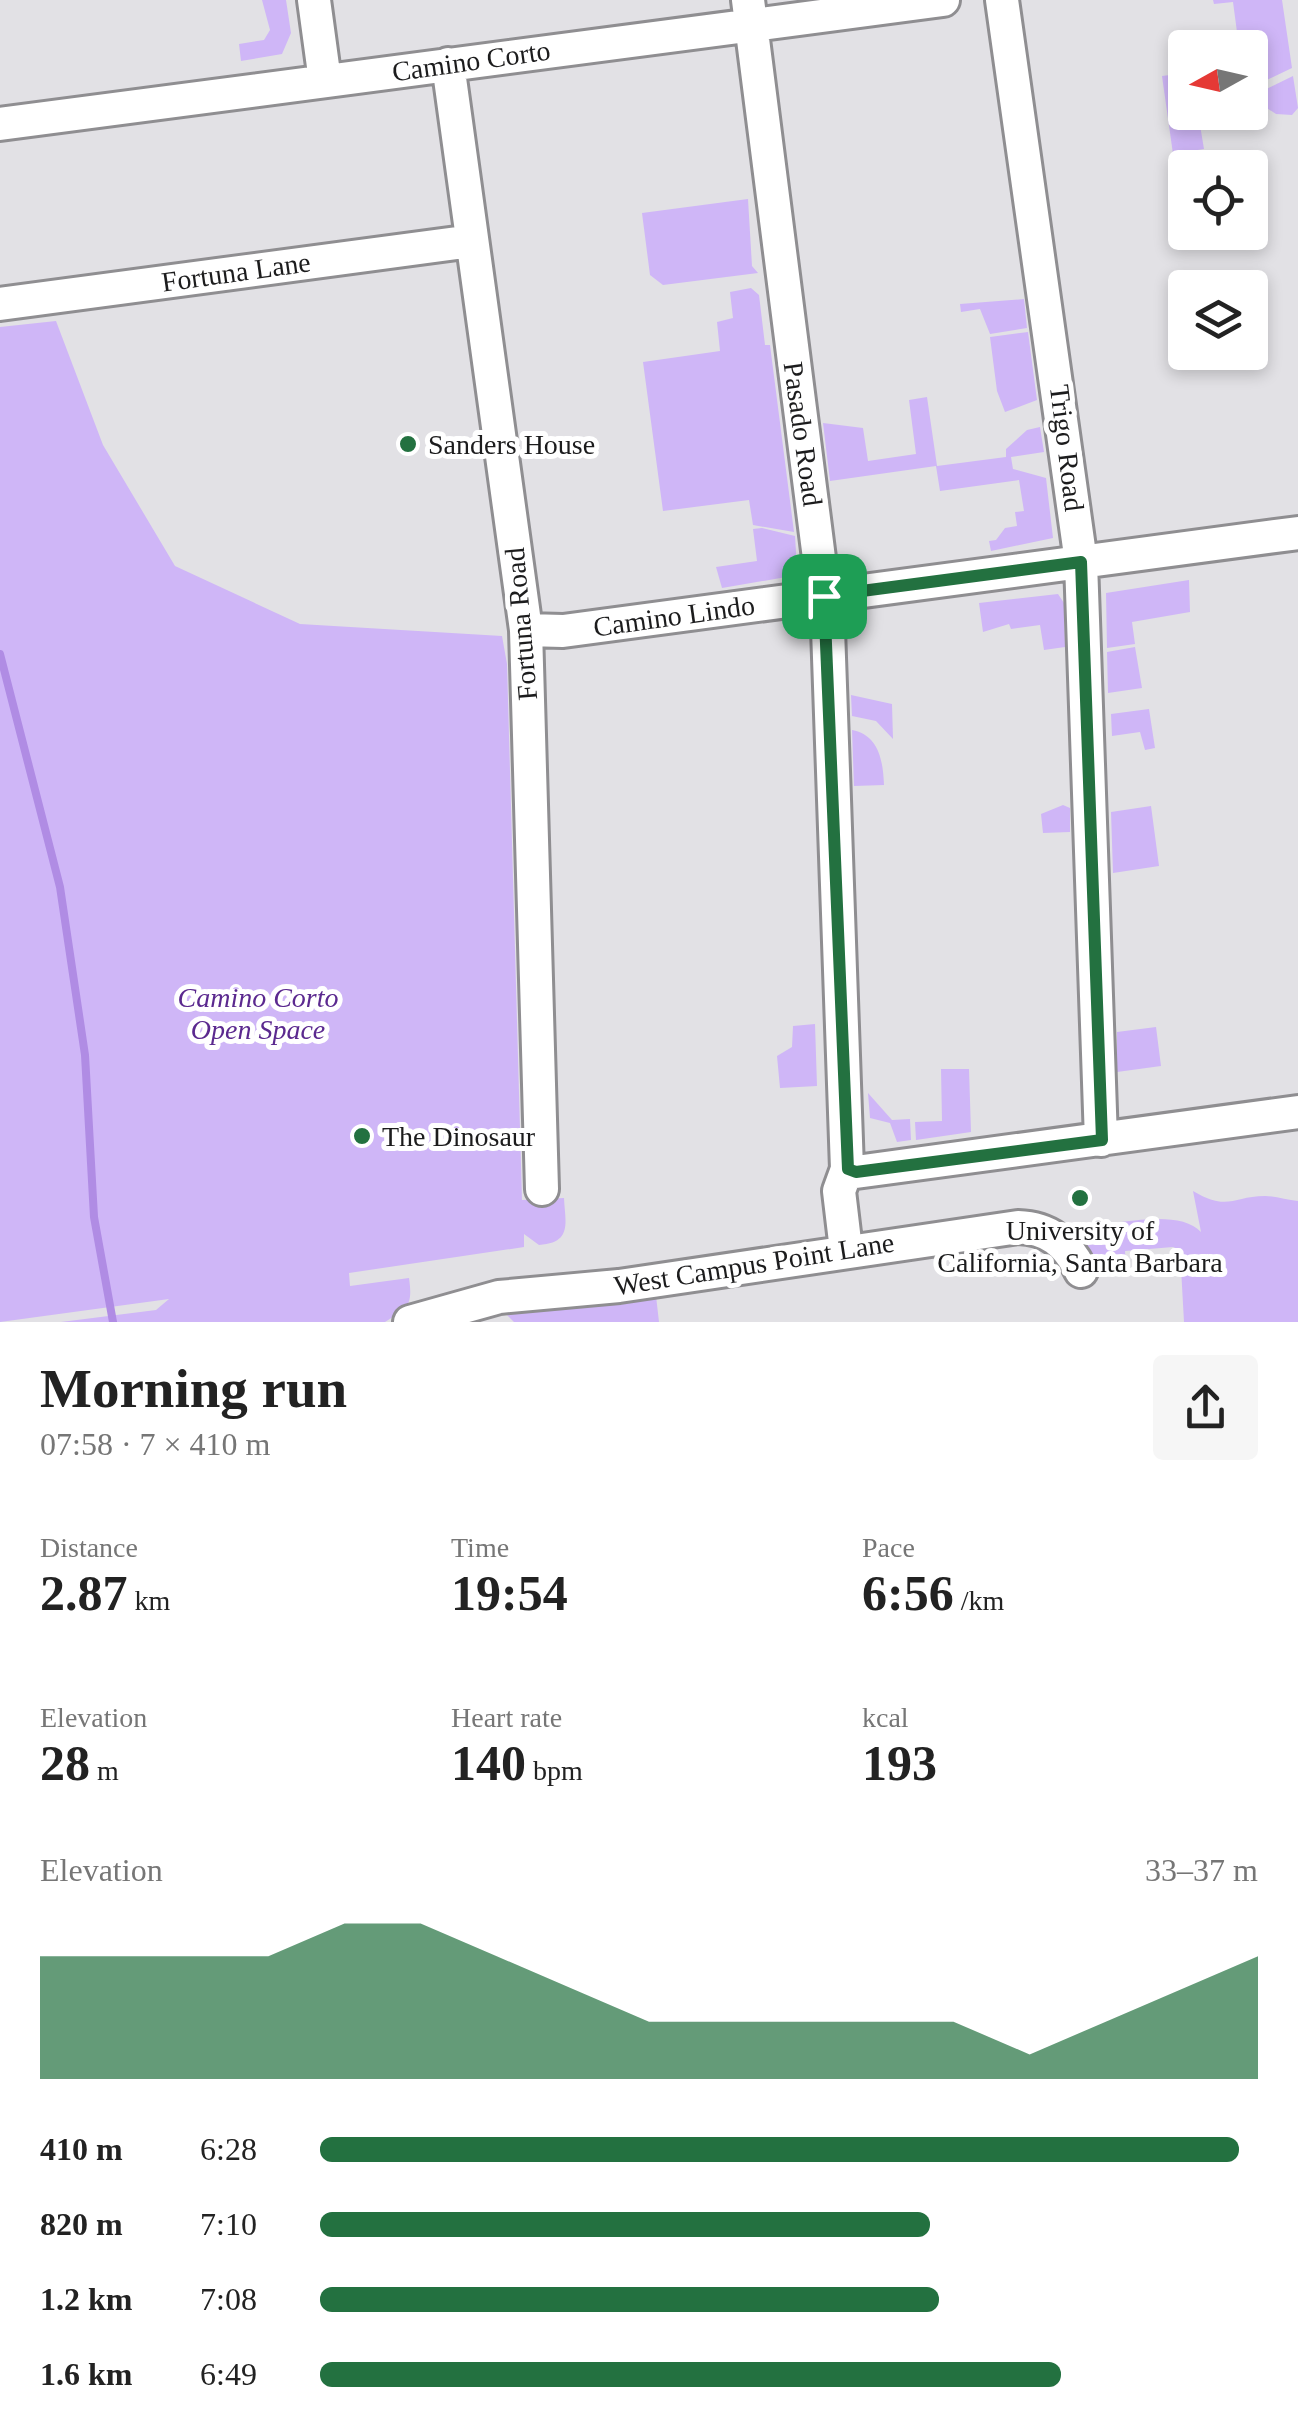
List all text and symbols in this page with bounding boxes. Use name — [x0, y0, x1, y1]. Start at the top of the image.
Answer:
north arrow — [1168, 30, 1268, 130]
map controls — [1168, 30, 1268, 370]
street label: Camino Corto — [390, 35, 552, 87]
button: locate — [1168, 150, 1268, 250]
street label: Fortuna Lane — [160, 246, 312, 298]
button: layers — [1168, 270, 1268, 370]
street label: Pasado Road — [778, 360, 828, 508]
street label: Trigo Road — [1044, 383, 1090, 513]
place label: Sanders House — [428, 429, 595, 460]
marker: Sanders House — [397, 433, 419, 455]
street label: Fortuna Road — [499, 546, 543, 702]
pin — [782, 554, 867, 639]
icon: arrive — [797, 569, 852, 624]
street label: Camino Lindo — [591, 589, 757, 643]
park label: Camino Corto Open Space — [177, 982, 339, 1045]
place label: The Dinosaur — [382, 1121, 536, 1152]
marker: The Dinosaur — [351, 1125, 373, 1147]
marker: University of California, Santa Barbara — [1069, 1187, 1091, 1209]
place label: University of California, Santa Barbara — [937, 1215, 1223, 1278]
street label: West Campus Point Lane — [612, 1227, 896, 1301]
button: share — [1153, 1355, 1258, 1460]
text: Morning run — [40, 1358, 347, 1419]
text: 07:58 · 7 × 410 m — [40, 1426, 270, 1462]
text: Distance — [40, 1532, 138, 1563]
text: Time — [451, 1532, 509, 1563]
text: Pace — [862, 1532, 915, 1563]
text: 2.87 — [40, 1565, 128, 1621]
text: 19:54 — [451, 1565, 568, 1621]
text: 6:56 — [862, 1565, 954, 1621]
text: km — [128, 1585, 170, 1616]
text: /km — [954, 1585, 1004, 1616]
text: Elevation — [40, 1702, 147, 1733]
text: Heart rate — [451, 1702, 562, 1733]
text: kcal — [862, 1702, 909, 1733]
text: 28 — [40, 1735, 90, 1791]
text: 140 — [451, 1735, 526, 1791]
text: 193 — [862, 1735, 937, 1791]
text: m — [90, 1755, 119, 1786]
text: bpm — [526, 1755, 583, 1786]
text: Elevation — [40, 1852, 163, 1888]
text: 33–37 m — [1145, 1852, 1258, 1888]
text: 410 m — [40, 2131, 123, 2167]
text: 6:28 — [200, 2131, 257, 2167]
text: 820 m — [40, 2206, 123, 2242]
text: 7:10 — [200, 2206, 257, 2242]
text: 1.2 km — [40, 2281, 132, 2317]
text: 7:08 — [200, 2281, 257, 2317]
text: 1.6 km — [40, 2356, 132, 2392]
text: 6:49 — [200, 2356, 257, 2392]

